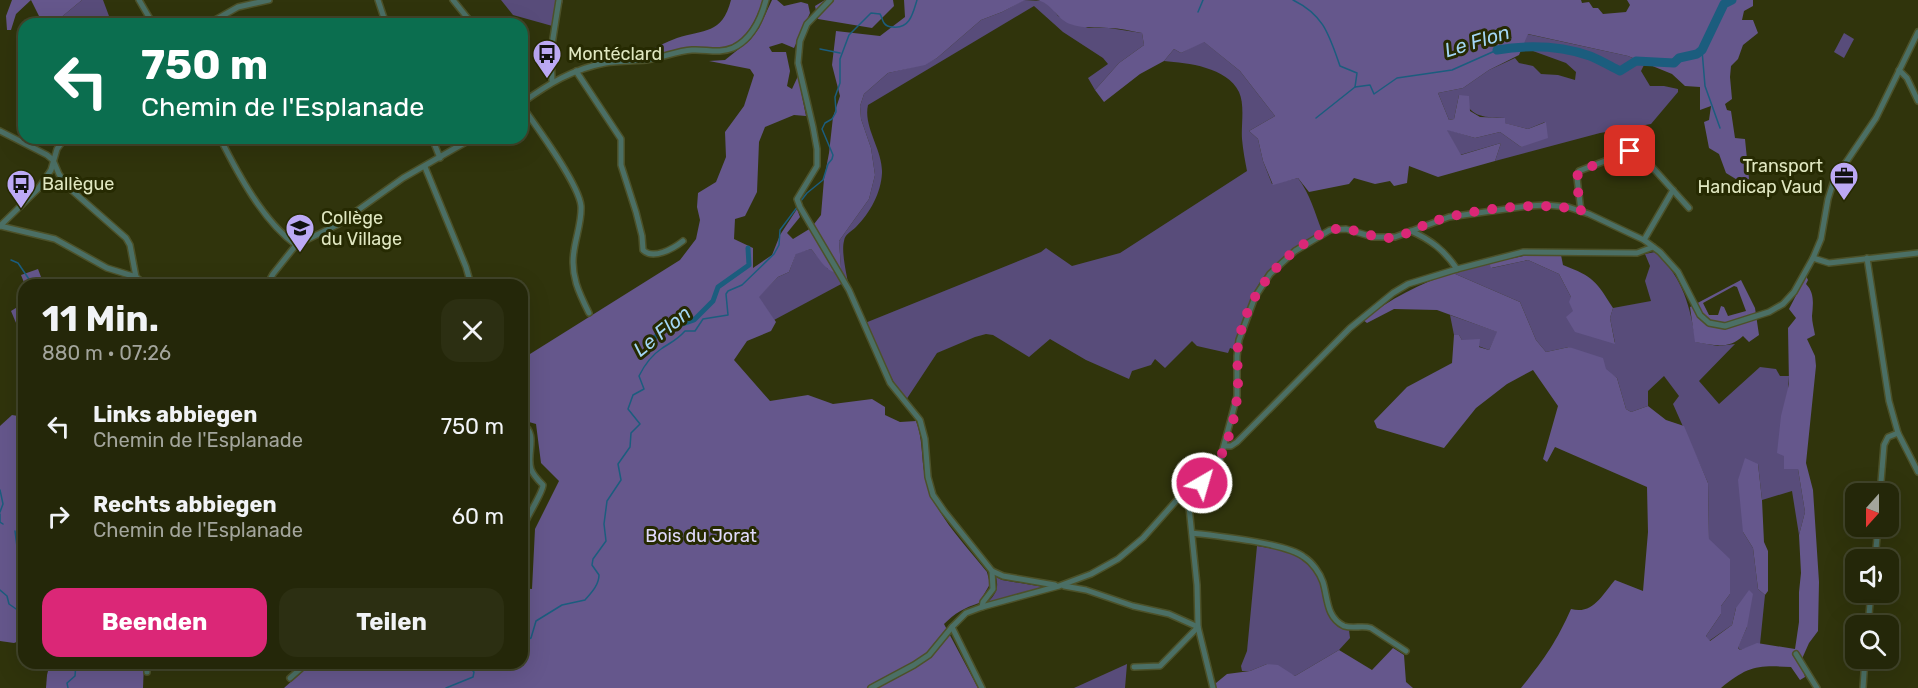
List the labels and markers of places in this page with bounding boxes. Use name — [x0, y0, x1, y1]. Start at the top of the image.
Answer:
bus stop icon: Montéclard — [531, 38, 563, 80]
place label: Montéclard — [568, 43, 662, 65]
pin — [1604, 125, 1655, 176]
place label: Transport Handicap Vaud — [1697, 155, 1823, 198]
office icon: Transport Handicap Vaud — [1828, 160, 1860, 202]
bus stop icon: Ballègue — [5, 168, 37, 210]
place label: Ballègue — [42, 173, 114, 195]
place label: Collège du Village — [321, 207, 402, 250]
school or university icon: Collège du Village — [284, 212, 316, 254]

